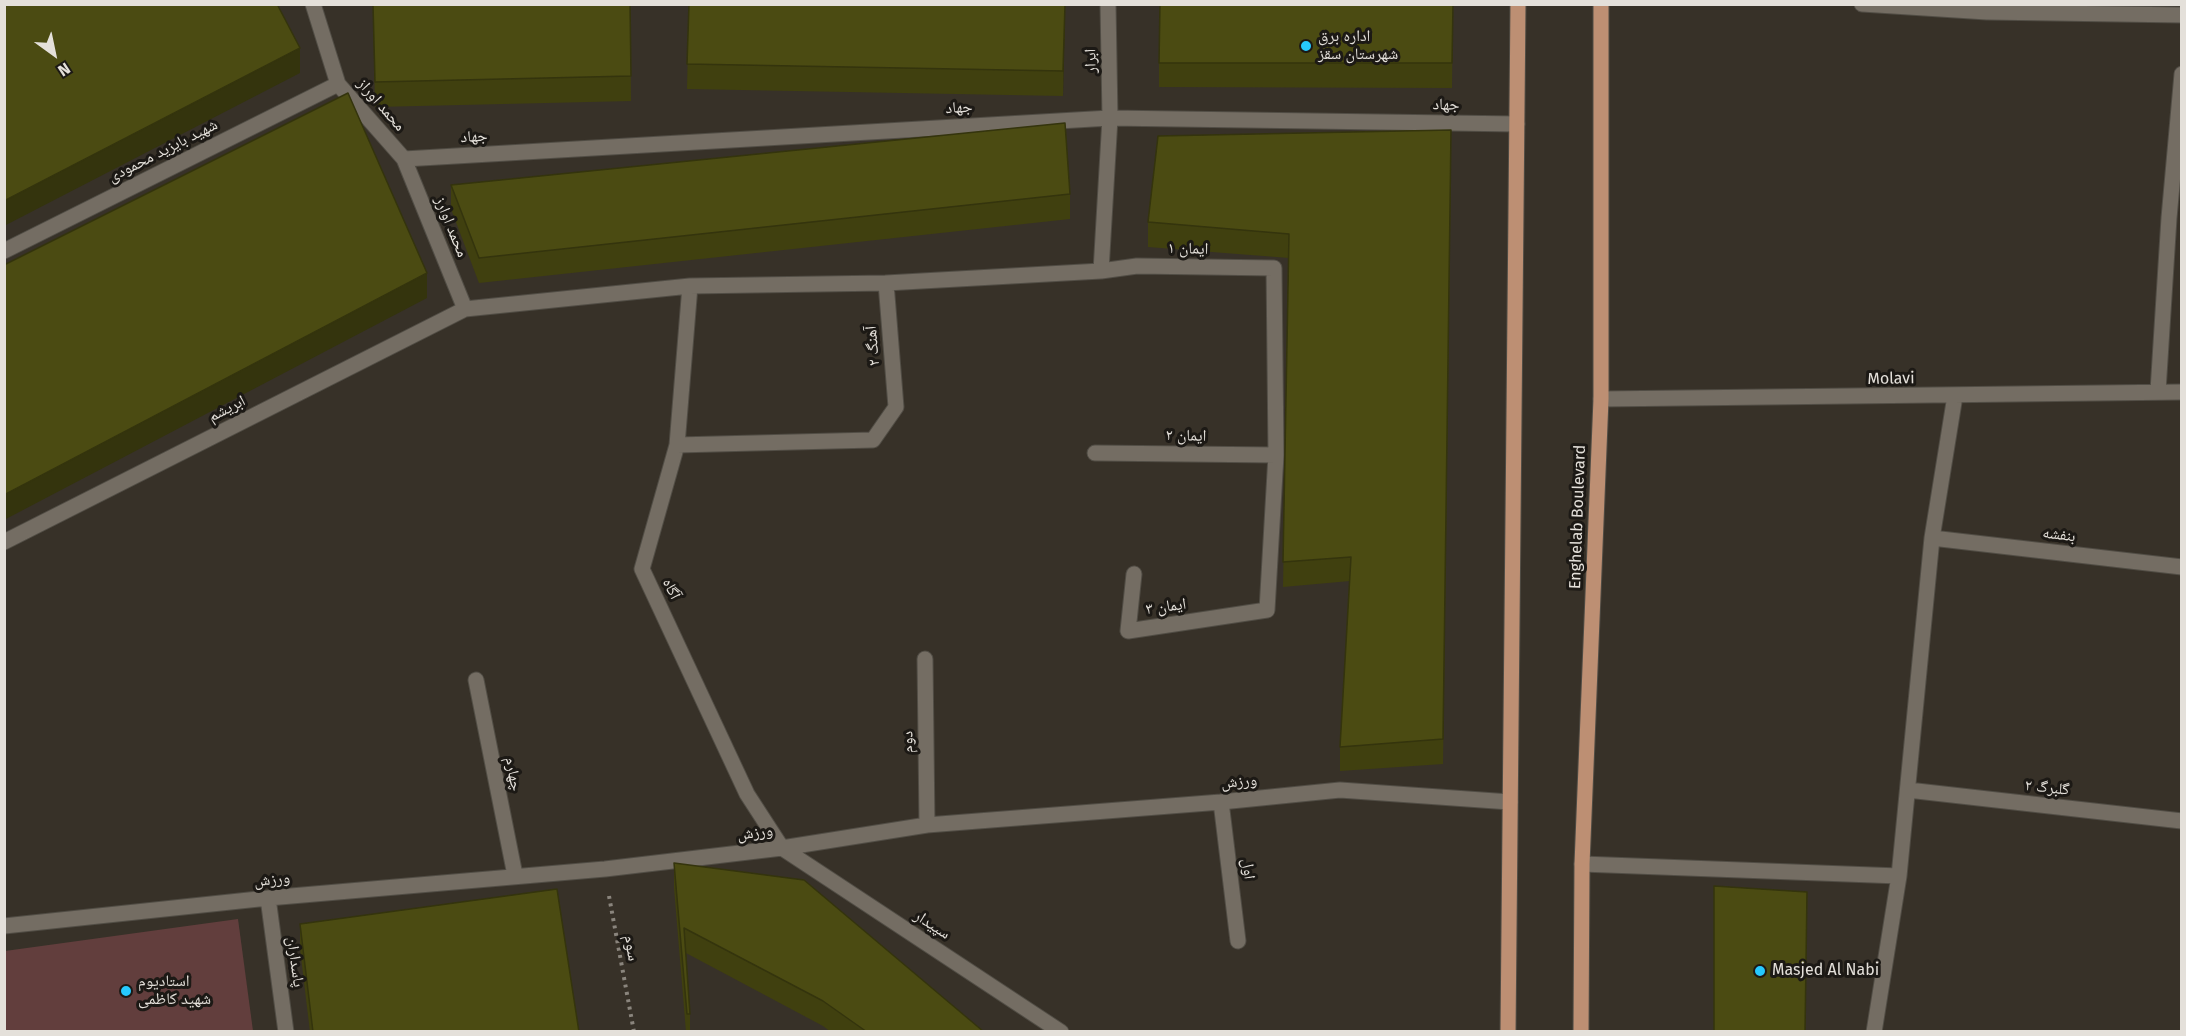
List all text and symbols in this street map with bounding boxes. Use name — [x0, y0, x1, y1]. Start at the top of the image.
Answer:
north arrow — [24, 24, 84, 84]
place label: اداره برق شهرستان سقز — [1318, 27, 1398, 65]
marker: اداره برق شهرستان سقز — [1299, 39, 1313, 53]
street label: ابرار — [1081, 49, 1101, 73]
text: N — [54, 59, 74, 80]
street label: محمد اوراز — [353, 75, 409, 135]
street label: جهاد — [1432, 95, 1460, 115]
street label: جهاد — [945, 98, 973, 118]
street label: شهید بایزید محمودی — [105, 115, 221, 187]
street label: جهاد — [460, 127, 488, 147]
street label: محمد اوارز — [430, 194, 472, 260]
street label: ایمان ۱ — [1167, 239, 1209, 259]
street label: آهنگ ۲ — [862, 325, 884, 367]
street label: Molavi — [1867, 369, 1915, 389]
street label: ابریشم — [205, 392, 249, 426]
street label: ایمان ۲ — [1165, 426, 1207, 446]
street label: Enghelab Boulevard — [1566, 444, 1590, 590]
street label: بنفشه — [2041, 523, 2077, 547]
street label: آگاه — [658, 575, 684, 603]
street label: ایمان ۳ — [1144, 595, 1188, 619]
street label: دوم — [898, 731, 918, 753]
street label: چهارم — [500, 755, 526, 793]
street label: ورزش — [1220, 771, 1258, 793]
street label: گلبرگ ۲ — [2024, 776, 2070, 800]
street label: ورزش — [736, 821, 774, 845]
street label: اول — [1237, 857, 1259, 881]
street label: ورزش — [253, 869, 291, 891]
street label: سپیدار — [910, 906, 954, 944]
street label: سوم — [619, 934, 643, 962]
street label: پاسداران — [282, 936, 308, 988]
place label: Masjed Al Nabi — [1772, 961, 1879, 981]
marker: Masjed Al Nabi — [1753, 964, 1767, 978]
place label: استادیوم شهید کاظمی — [138, 972, 211, 1010]
marker: استادیوم شهید کاظمی — [119, 984, 133, 998]

